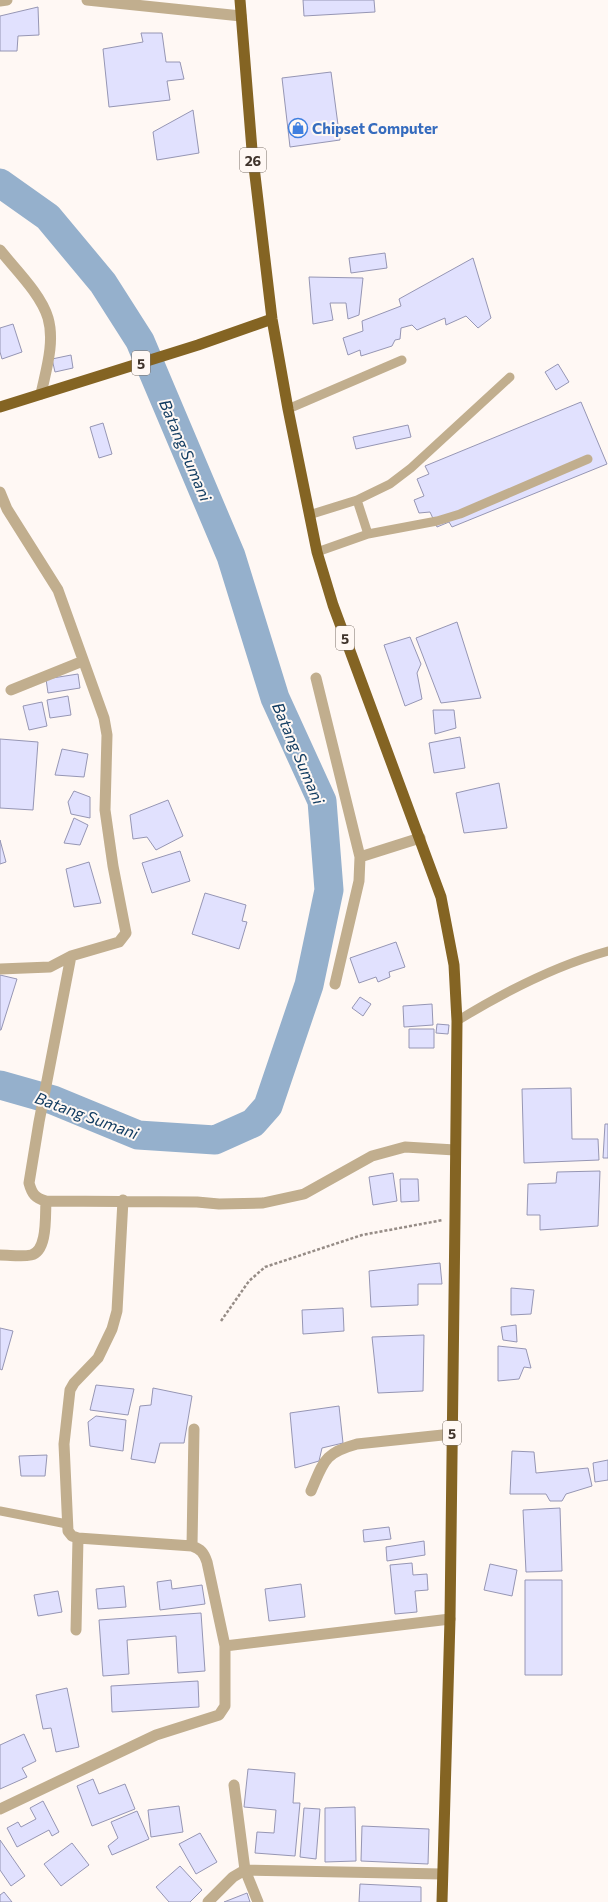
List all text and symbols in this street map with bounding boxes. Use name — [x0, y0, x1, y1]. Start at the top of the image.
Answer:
shop icon: Chipset Computer — [287, 117, 309, 139]
place label: Chipset Computer — [312, 119, 438, 137]
road number: 26 — [240, 148, 266, 172]
road number: 5 — [132, 351, 150, 375]
water label: Batang Sumani — [156, 396, 216, 504]
road number: 5 — [336, 626, 354, 650]
water label: Batang Sumani — [269, 699, 329, 807]
water label: Batang Sumani — [33, 1088, 142, 1143]
road number: 5 — [443, 1421, 461, 1445]

